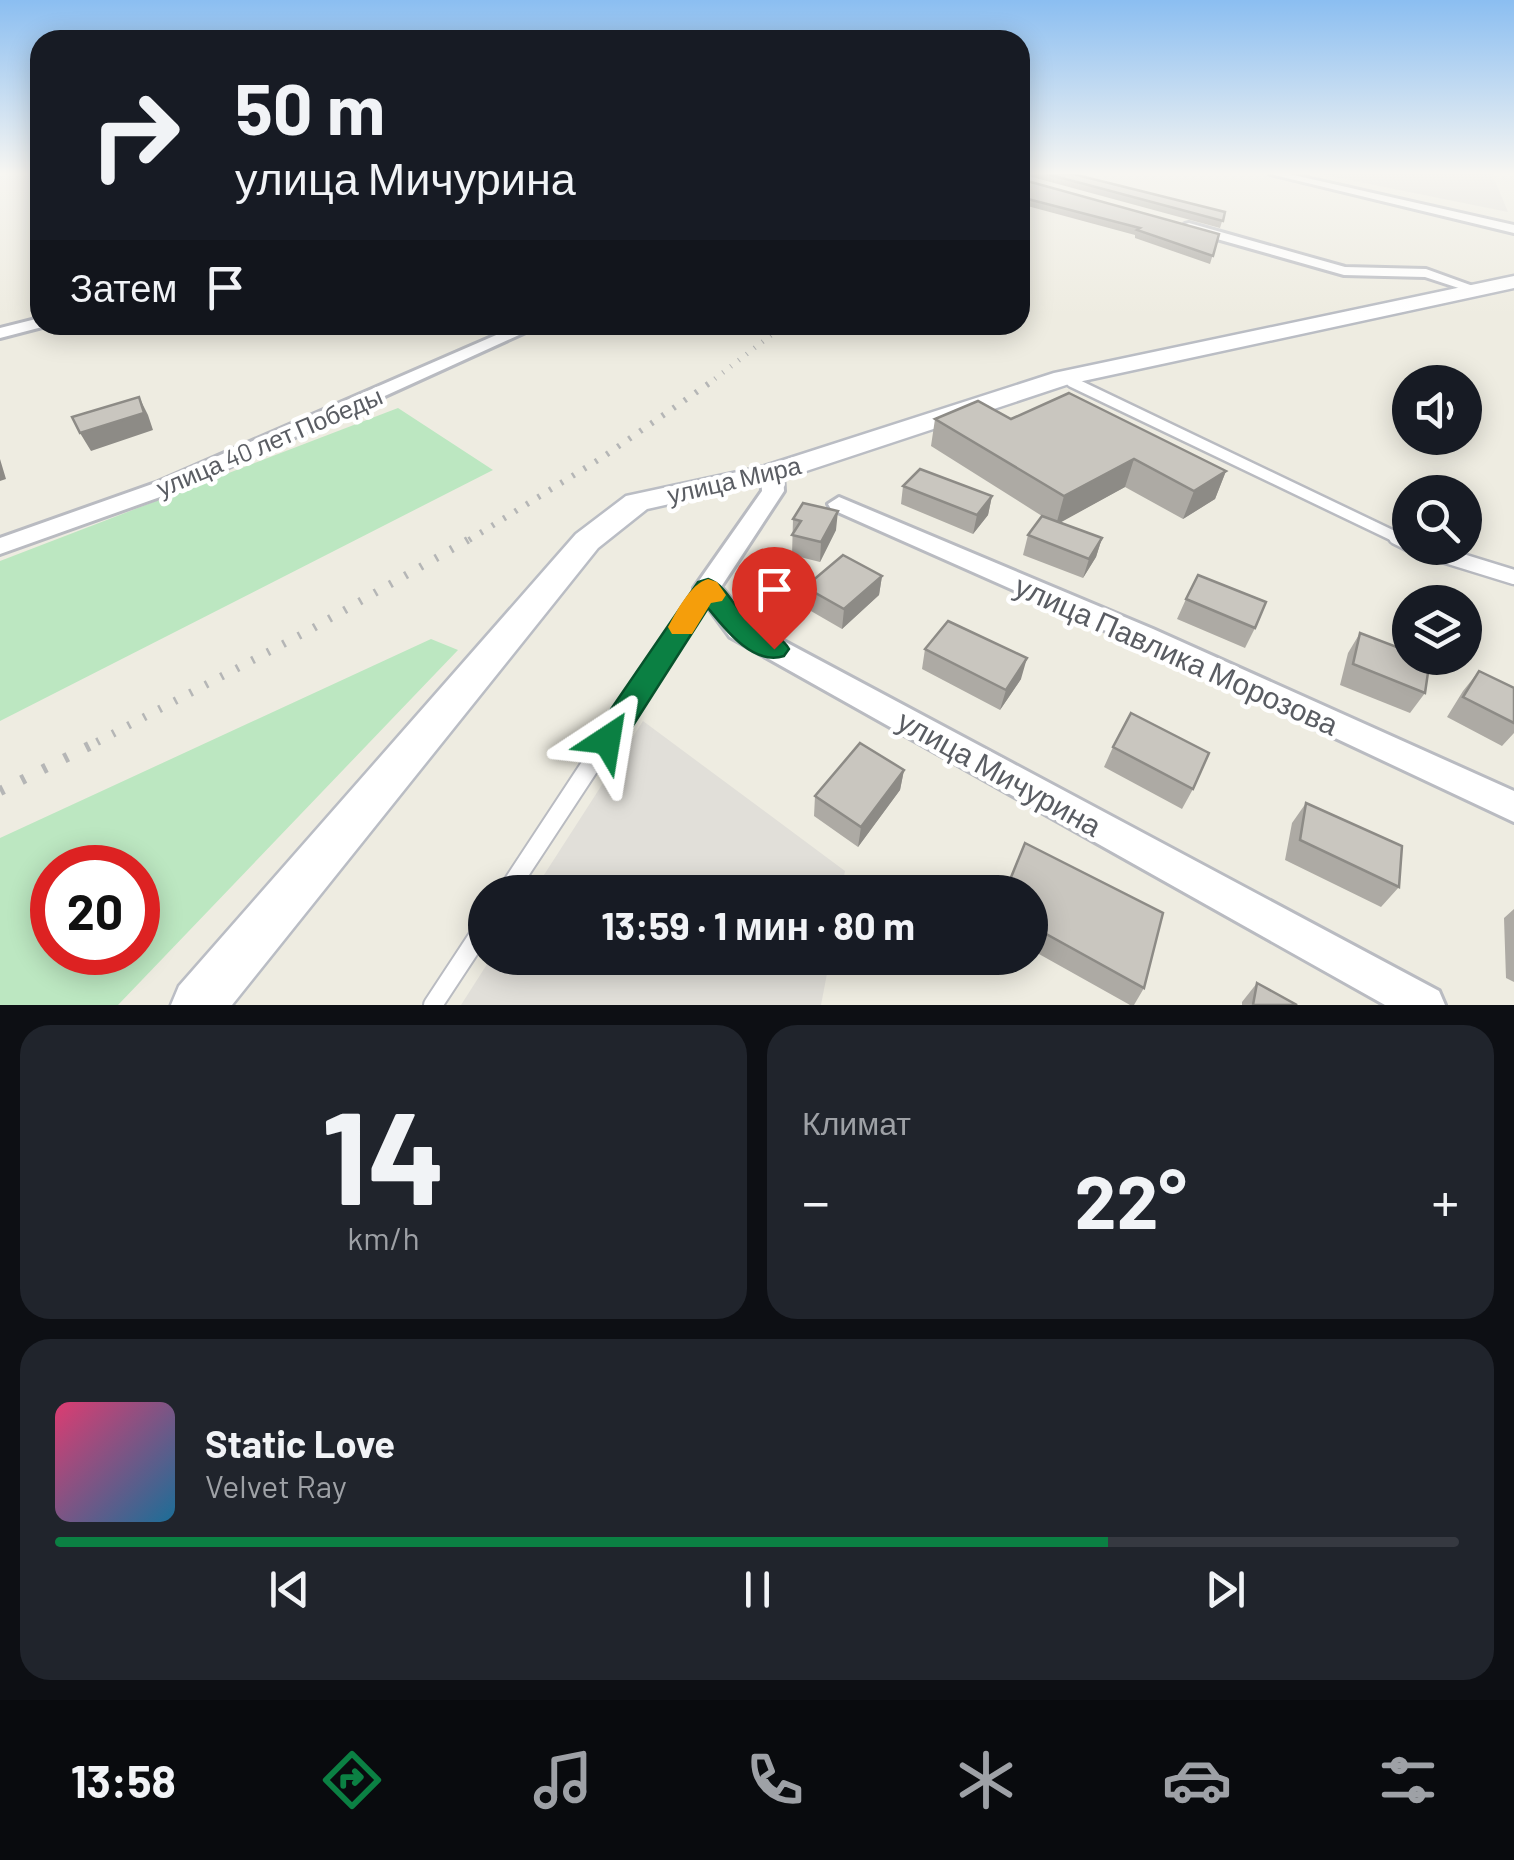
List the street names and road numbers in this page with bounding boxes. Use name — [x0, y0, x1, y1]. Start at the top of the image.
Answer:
street label: улица 40 лет Победы — [151, 380, 387, 502]
street label: улица Мира — [664, 449, 804, 509]
street label: улица Павлика Морозова — [1010, 566, 1345, 742]
street label: улица Мичурина — [892, 701, 1108, 843]

